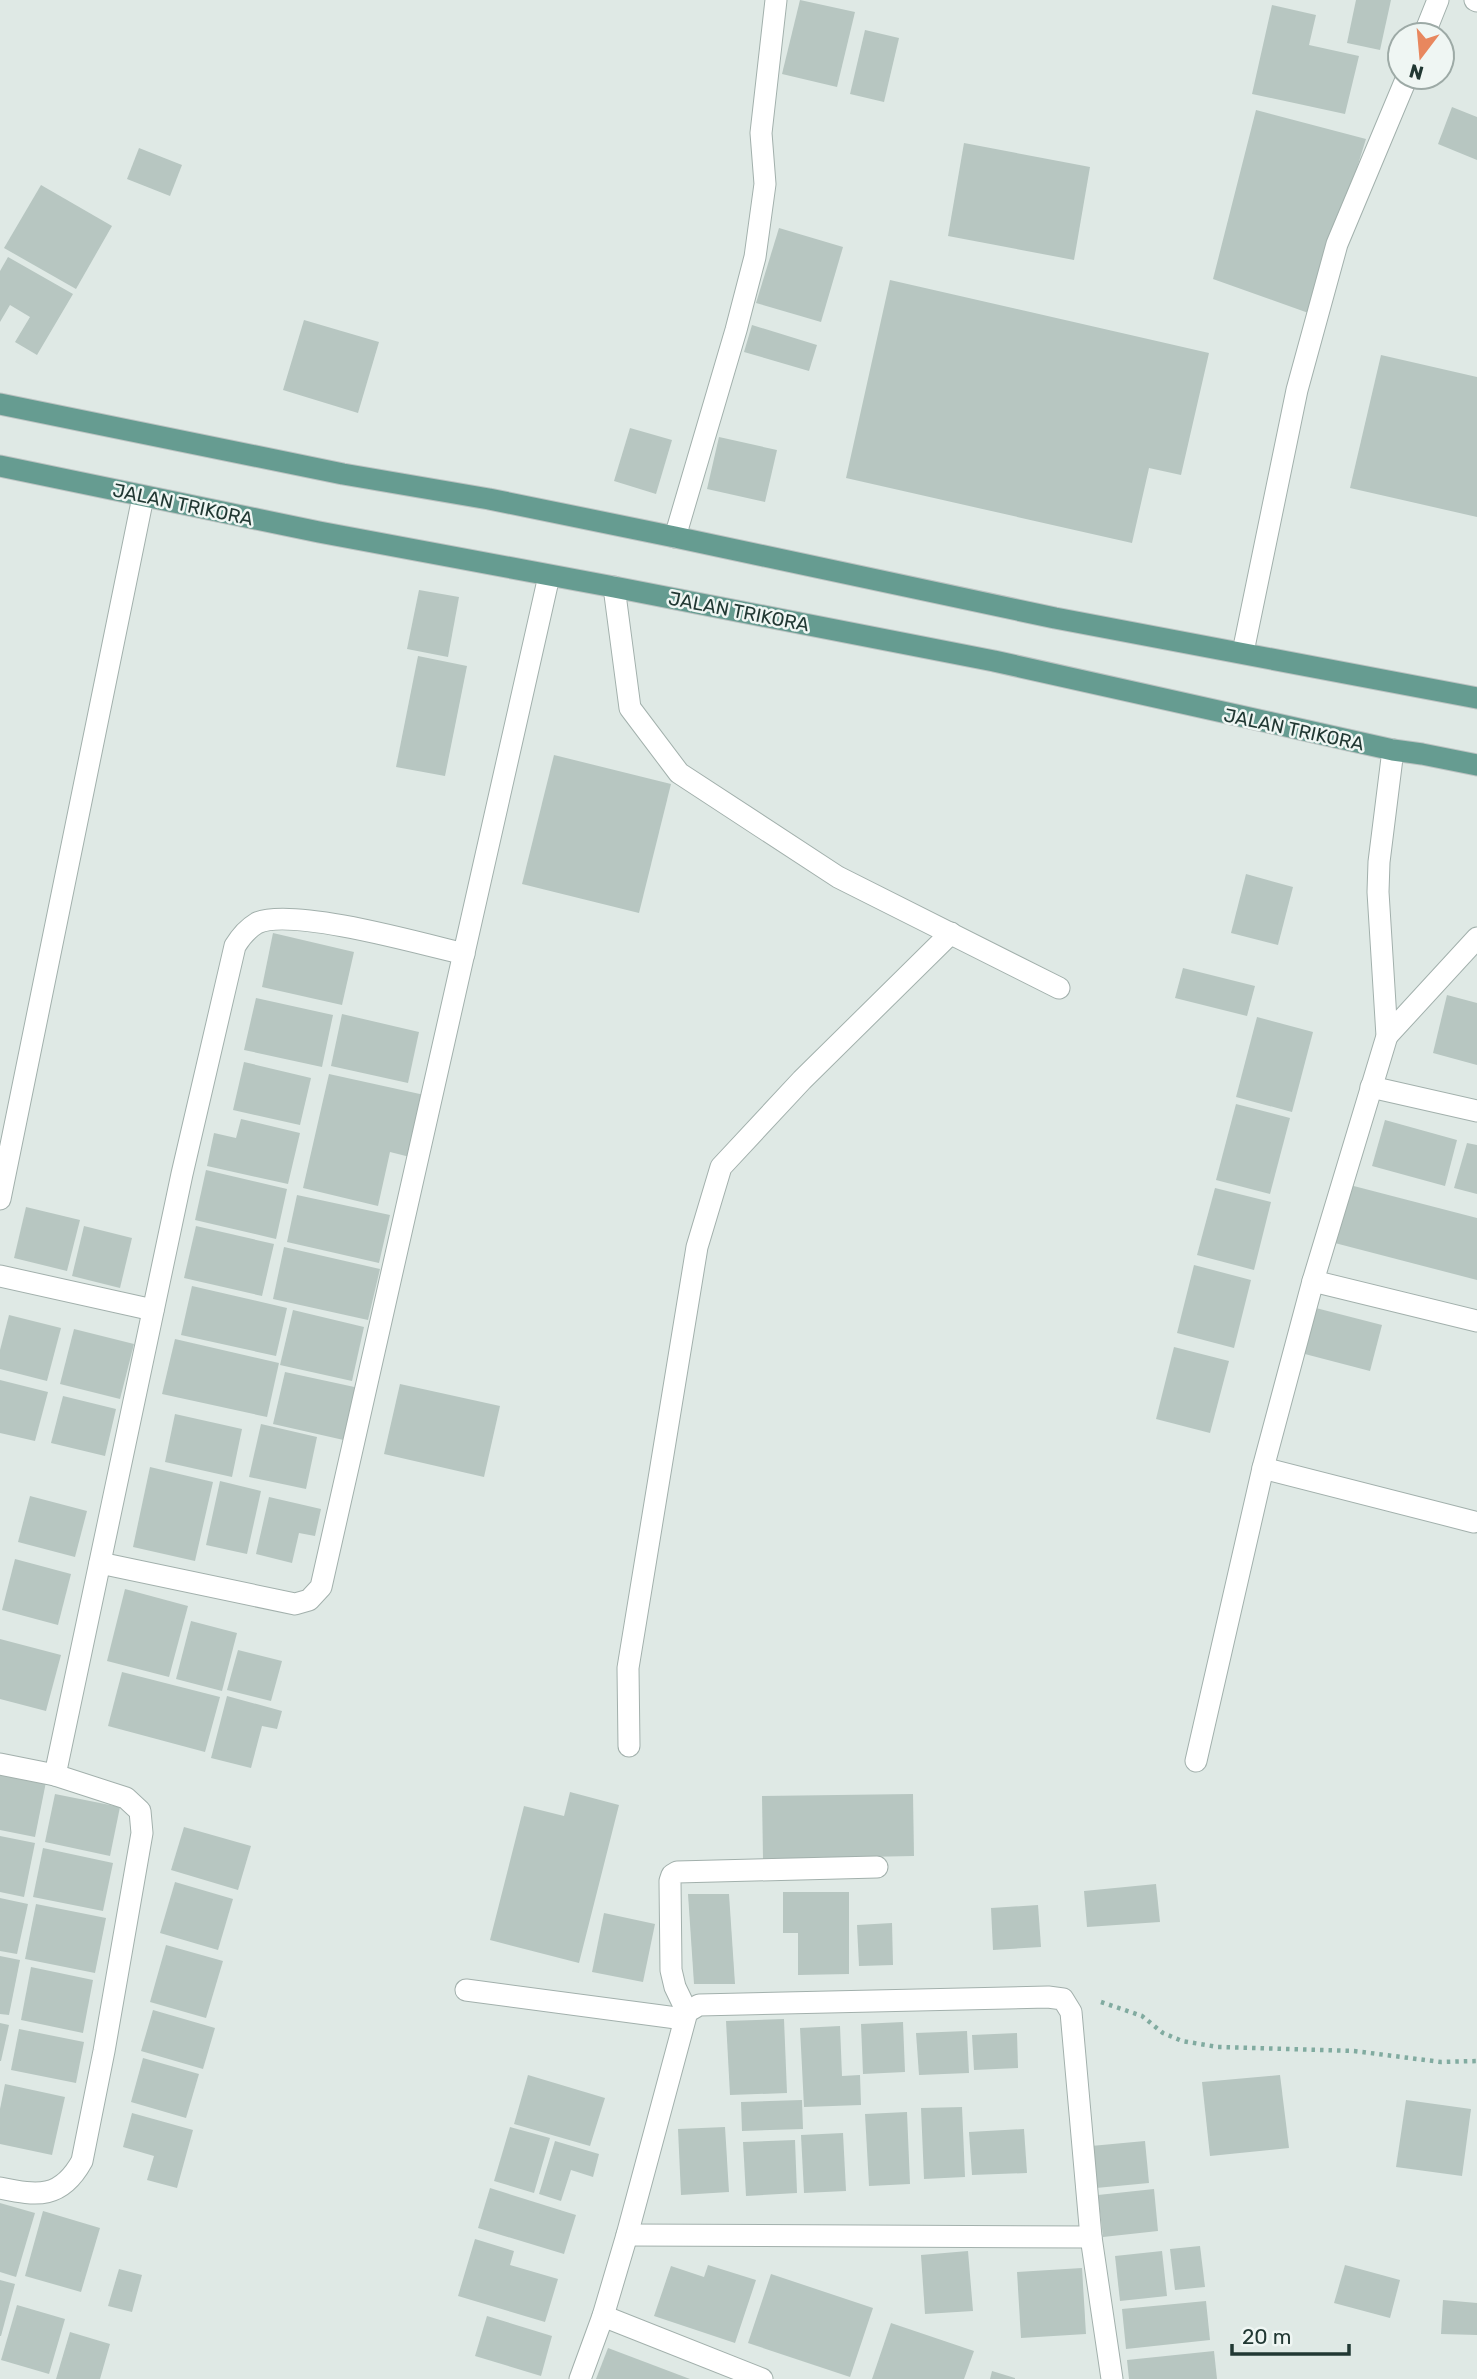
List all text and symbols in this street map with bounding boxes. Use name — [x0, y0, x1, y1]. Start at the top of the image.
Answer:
north arrow — [1386, 21, 1456, 91]
text: N — [1407, 59, 1426, 85]
street label: JALAN TRIKORA — [111, 478, 255, 531]
street label: JALAN TRIKORA — [667, 587, 811, 636]
street label: JALAN TRIKORA — [1222, 703, 1366, 756]
scale bar — [1232, 2312, 1349, 2356]
text: 20 m — [1242, 2324, 1291, 2349]

